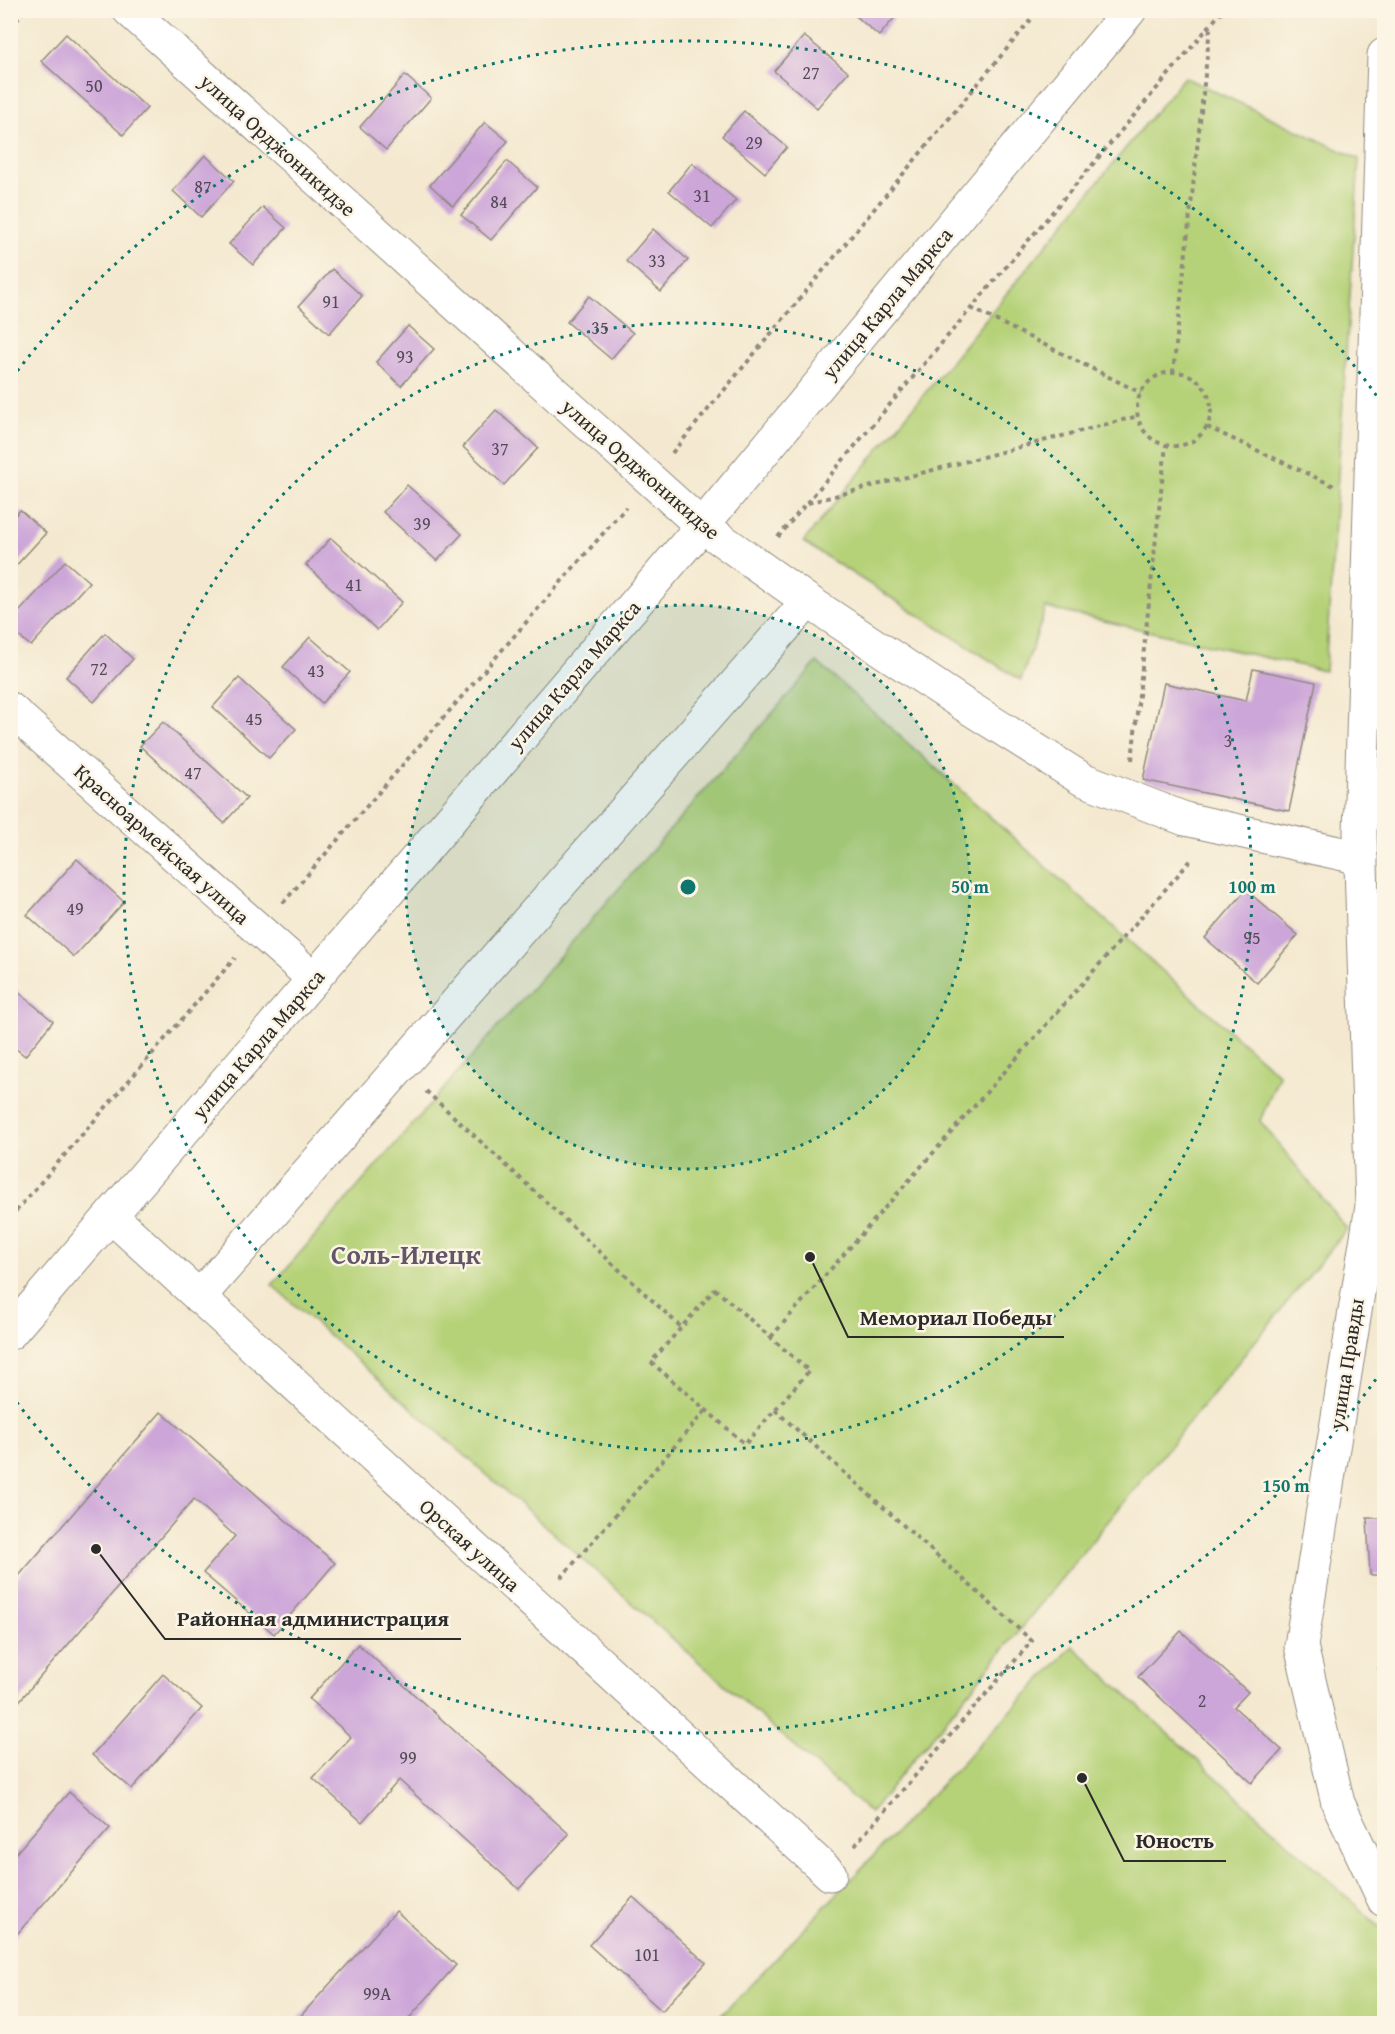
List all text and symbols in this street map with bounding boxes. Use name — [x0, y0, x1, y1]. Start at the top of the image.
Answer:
house number: 27 — [802, 59, 820, 86]
street label: улица Орджоникидзе — [192, 65, 363, 224]
house number: 50 — [85, 72, 103, 99]
house number: 29 — [745, 129, 763, 156]
house number: 87 — [194, 173, 212, 200]
house number: 31 — [693, 182, 711, 209]
house number: 84 — [490, 188, 508, 215]
street label: улица Карла Маркса — [813, 220, 960, 386]
house number: 33 — [648, 247, 666, 274]
house number: 91 — [322, 288, 340, 315]
house number: 35 — [591, 314, 609, 341]
house number: 93 — [396, 343, 414, 370]
street label: улица Орджоникидзе — [554, 391, 727, 547]
house number: 37 — [491, 435, 509, 462]
house number: 39 — [413, 510, 431, 537]
house number: 41 — [345, 571, 363, 598]
street label: улица Карла Маркса — [499, 593, 648, 758]
house number: 72 — [90, 655, 108, 682]
house number: 43 — [307, 657, 325, 684]
house number: 45 — [245, 705, 263, 732]
house number: 3 — [1224, 727, 1232, 754]
street label: Красноармейская улица — [67, 756, 257, 932]
house number: 47 — [184, 759, 202, 786]
text: 50 m — [951, 873, 990, 900]
text: 100 m — [1228, 873, 1276, 900]
centre of rings — [678, 877, 698, 897]
house number: 49 — [66, 895, 84, 922]
house number: 95 — [1243, 924, 1261, 951]
street label: улица Карла Маркса — [183, 962, 332, 1127]
district label: Соль-Илецк — [331, 1234, 481, 1274]
street label: улица Правды — [1320, 1296, 1372, 1433]
callout: Мемориал Победы — [848, 1297, 1064, 1337]
text: Мемориал Победы — [860, 1301, 1052, 1333]
text: 150 m — [1262, 1472, 1310, 1499]
street label: Орская улица — [413, 1491, 527, 1599]
callout: Районная администрация — [165, 1599, 461, 1639]
text: Районная администрация — [177, 1602, 449, 1634]
house number: 2 — [1198, 1687, 1206, 1714]
house number: 99 — [399, 1744, 417, 1771]
callout: Юность — [1124, 1821, 1226, 1861]
text: Юность — [1136, 1824, 1214, 1856]
house number: 101 — [634, 1941, 660, 1968]
house number: 99А — [363, 1980, 391, 2007]

